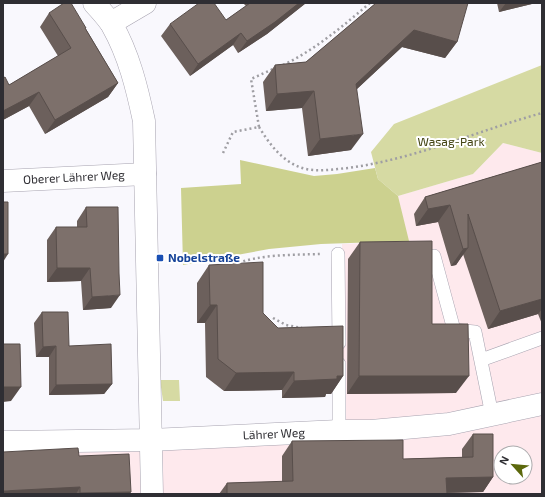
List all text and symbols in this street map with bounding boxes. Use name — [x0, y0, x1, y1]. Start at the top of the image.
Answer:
park label: Wasag-Park — [417, 134, 485, 148]
street label: Oberer Lährer Weg — [23, 167, 125, 186]
place label: Nobelstraße — [168, 250, 240, 264]
marker: Nobelstraße — [155, 253, 165, 263]
street label: Lährer Weg — [242, 425, 306, 442]
north arrow — [493, 445, 533, 485]
text: N — [496, 454, 511, 467]

